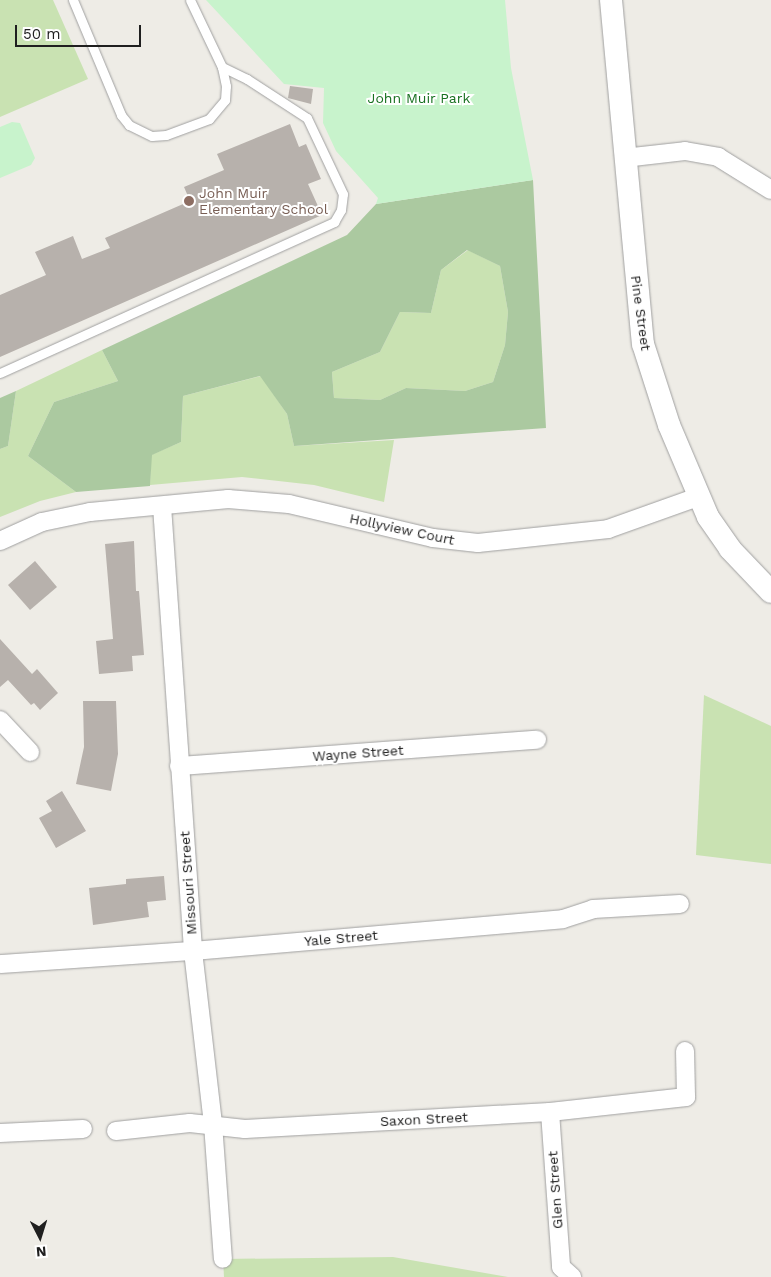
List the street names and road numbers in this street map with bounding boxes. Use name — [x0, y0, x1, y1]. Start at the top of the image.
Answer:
street label: Pine Street — [627, 274, 655, 352]
street label: Hollyview Court — [348, 510, 456, 548]
street label: Wayne Street — [312, 741, 404, 765]
street label: Missouri Street — [176, 831, 200, 935]
street label: Yale Street — [303, 926, 379, 950]
street label: Saxon Street — [380, 1108, 468, 1130]
street label: Glen Street — [544, 1150, 566, 1230]

